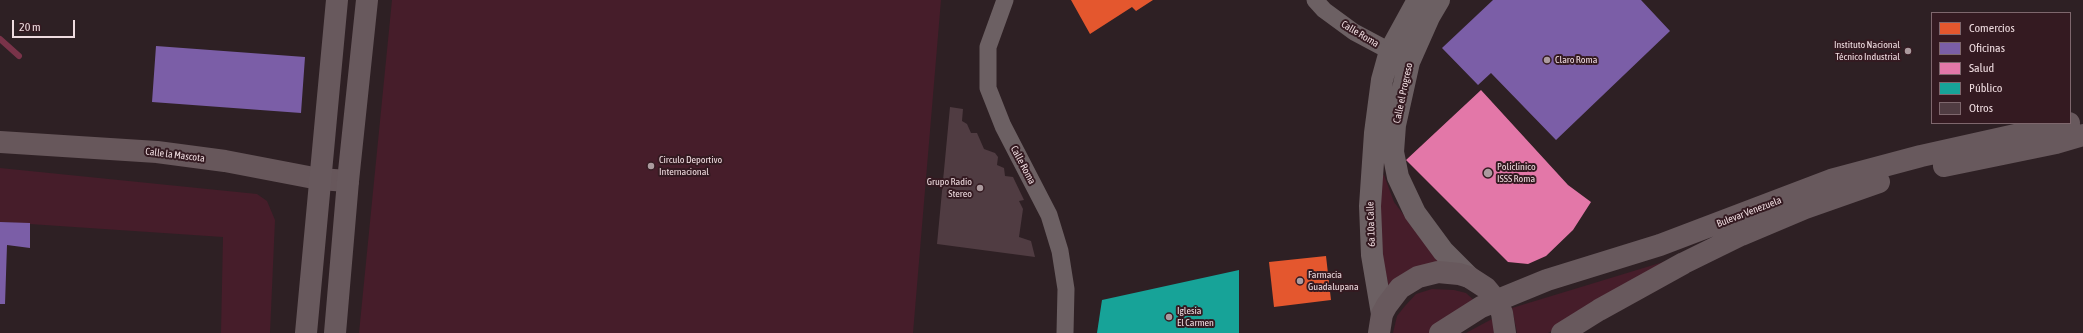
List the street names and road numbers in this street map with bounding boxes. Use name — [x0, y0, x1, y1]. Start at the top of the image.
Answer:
street label: Calle Roma — [1339, 18, 1381, 50]
street label: Calle el Progreso — [1391, 62, 1415, 124]
street label: Calle Roma — [1008, 144, 1038, 186]
street label: Calle la Mascota — [145, 145, 205, 165]
street label: Bulevar Venezuela — [1715, 194, 1783, 230]
street label: 6a 10a Calle — [1364, 201, 1378, 247]

